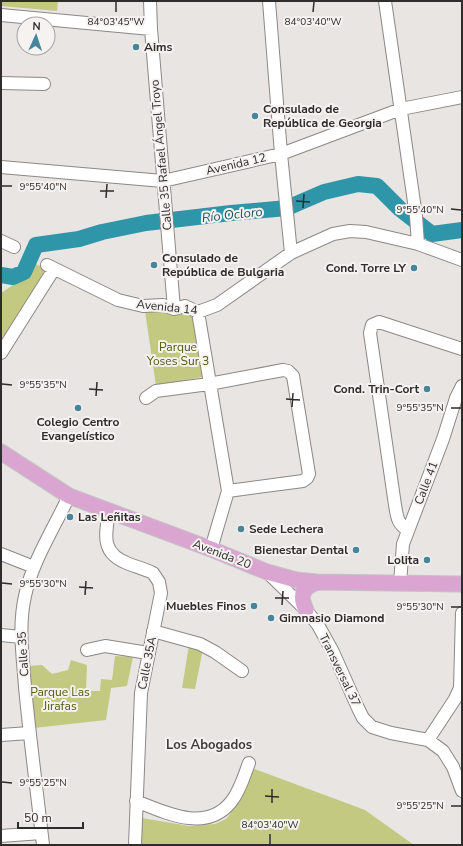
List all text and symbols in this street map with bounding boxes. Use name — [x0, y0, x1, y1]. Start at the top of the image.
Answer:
text: 84°03'45"W — [88, 15, 144, 29]
text: 84°03'40"W — [285, 15, 341, 29]
north arrow — [16, 16, 56, 56]
text: N — [32, 19, 41, 34]
place label: Aims — [144, 39, 173, 55]
marker: Aims — [131, 42, 141, 52]
street label: Calle 35 Rafael Ángel Troyo — [146, 79, 176, 231]
place label: Consulado de República de Georgia — [263, 101, 382, 131]
marker: Consulado de República de Georgia — [250, 111, 260, 121]
street label: Avenida 12 — [204, 149, 268, 179]
text: 9°55'40"N — [19, 180, 67, 194]
water label: Río Ocloro — [201, 203, 263, 227]
text: 9°55'40"N — [396, 203, 444, 217]
place label: Consulado de República de Bulgaria — [162, 250, 284, 280]
marker: Consulado de República de Bulgaria — [149, 260, 159, 270]
place label: Cond. Torre LY — [326, 260, 407, 276]
marker: Cond. Torre LY — [409, 263, 419, 273]
street label: Avenida 14 — [136, 296, 198, 318]
park label: Parque Yoses Sur 3 — [146, 339, 209, 369]
text: 9°55'35"N — [19, 378, 67, 392]
place label: Cond. Trin-Cort — [333, 381, 419, 397]
marker: Cond. Trin-Cort — [422, 384, 432, 394]
text: 9°55'35"N — [396, 401, 444, 415]
marker: Colegio Centro Evangelístico — [73, 403, 83, 413]
place label: Colegio Centro Evangelístico — [37, 414, 119, 444]
street label: Calle 41 — [410, 459, 442, 507]
place label: Las Leñitas — [78, 509, 141, 525]
marker: Las Leñitas — [65, 512, 75, 522]
place label: Sede Lechera — [249, 521, 324, 537]
marker: Sede Lechera — [236, 524, 246, 534]
street label: Avenida 20 — [190, 536, 254, 572]
place label: Bienestar Dental — [254, 542, 348, 558]
marker: Bienestar Dental — [351, 545, 361, 555]
place label: Lolita — [387, 552, 419, 568]
marker: Lolita — [422, 555, 432, 565]
text: 9°55'30"N — [19, 577, 67, 591]
place label: Muebles Finos — [166, 598, 246, 614]
text: 9°55'30"N — [396, 600, 444, 614]
marker: Muebles Finos — [249, 601, 259, 611]
place label: Gimnasio Diamond — [279, 610, 385, 626]
marker: Gimnasio Diamond — [266, 613, 276, 623]
street label: Calle 35 — [13, 631, 33, 677]
street label: Transversal 37 — [315, 631, 365, 709]
street label: Calle 35A — [134, 635, 160, 691]
park label: Parque Las Jirafas — [30, 684, 90, 714]
district label: Los Abogados — [166, 736, 252, 754]
text: 9°55'25"N — [19, 776, 67, 790]
text: 9°55'25"N — [396, 799, 444, 813]
scale bar — [18, 804, 83, 830]
text: 50 m — [24, 810, 52, 826]
text: 84°03'40"W — [242, 818, 298, 832]

